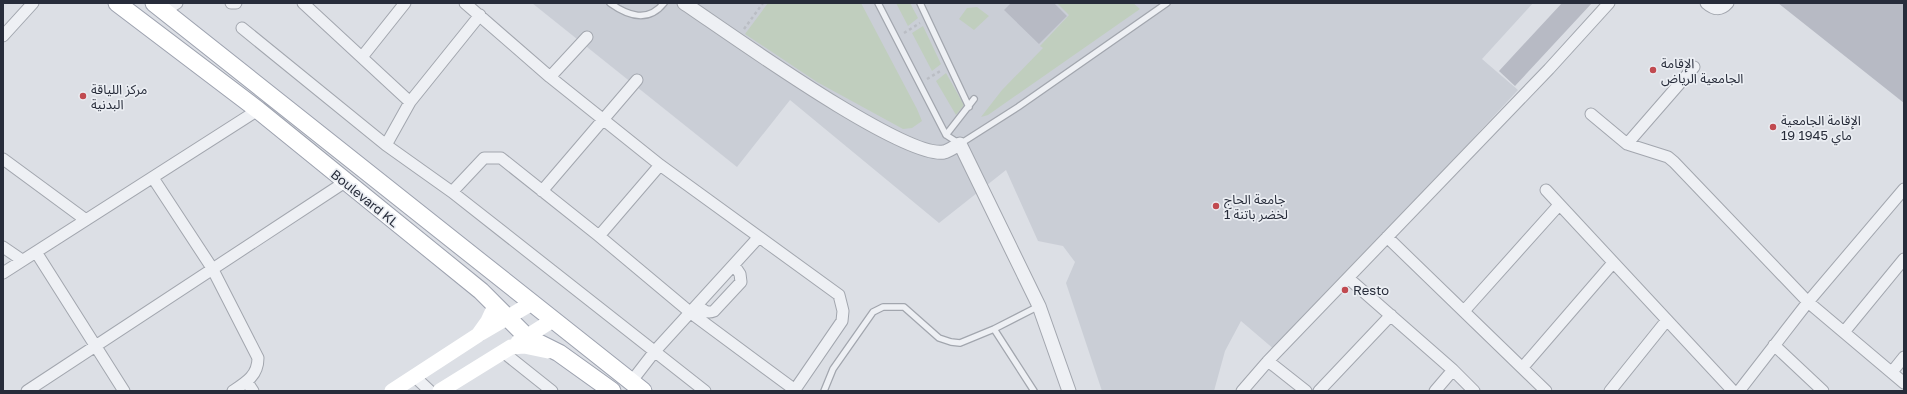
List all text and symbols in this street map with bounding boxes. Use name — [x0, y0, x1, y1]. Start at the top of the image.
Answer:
place label: الإقامة الجامعية الرياض — [1661, 55, 1743, 87]
marker: الإقامة الجامعية الرياض — [1648, 65, 1658, 75]
place label: مركز اللياقة البدنية — [91, 81, 148, 112]
marker: مركز اللياقة البدنية — [78, 91, 88, 101]
place label: الإقامة الجامعية 19 ماي 1945 — [1781, 112, 1861, 146]
marker: الإقامة الجامعية 19 ماي 1945 — [1768, 122, 1778, 132]
street label: Boulevard KL — [328, 166, 403, 231]
place label: جامعة الحاج لخضر باتنة 1 — [1224, 191, 1288, 222]
marker: جامعة الحاج لخضر باتنة 1 — [1211, 201, 1221, 211]
place label: Resto — [1353, 282, 1389, 298]
marker: Resto — [1340, 285, 1350, 295]

